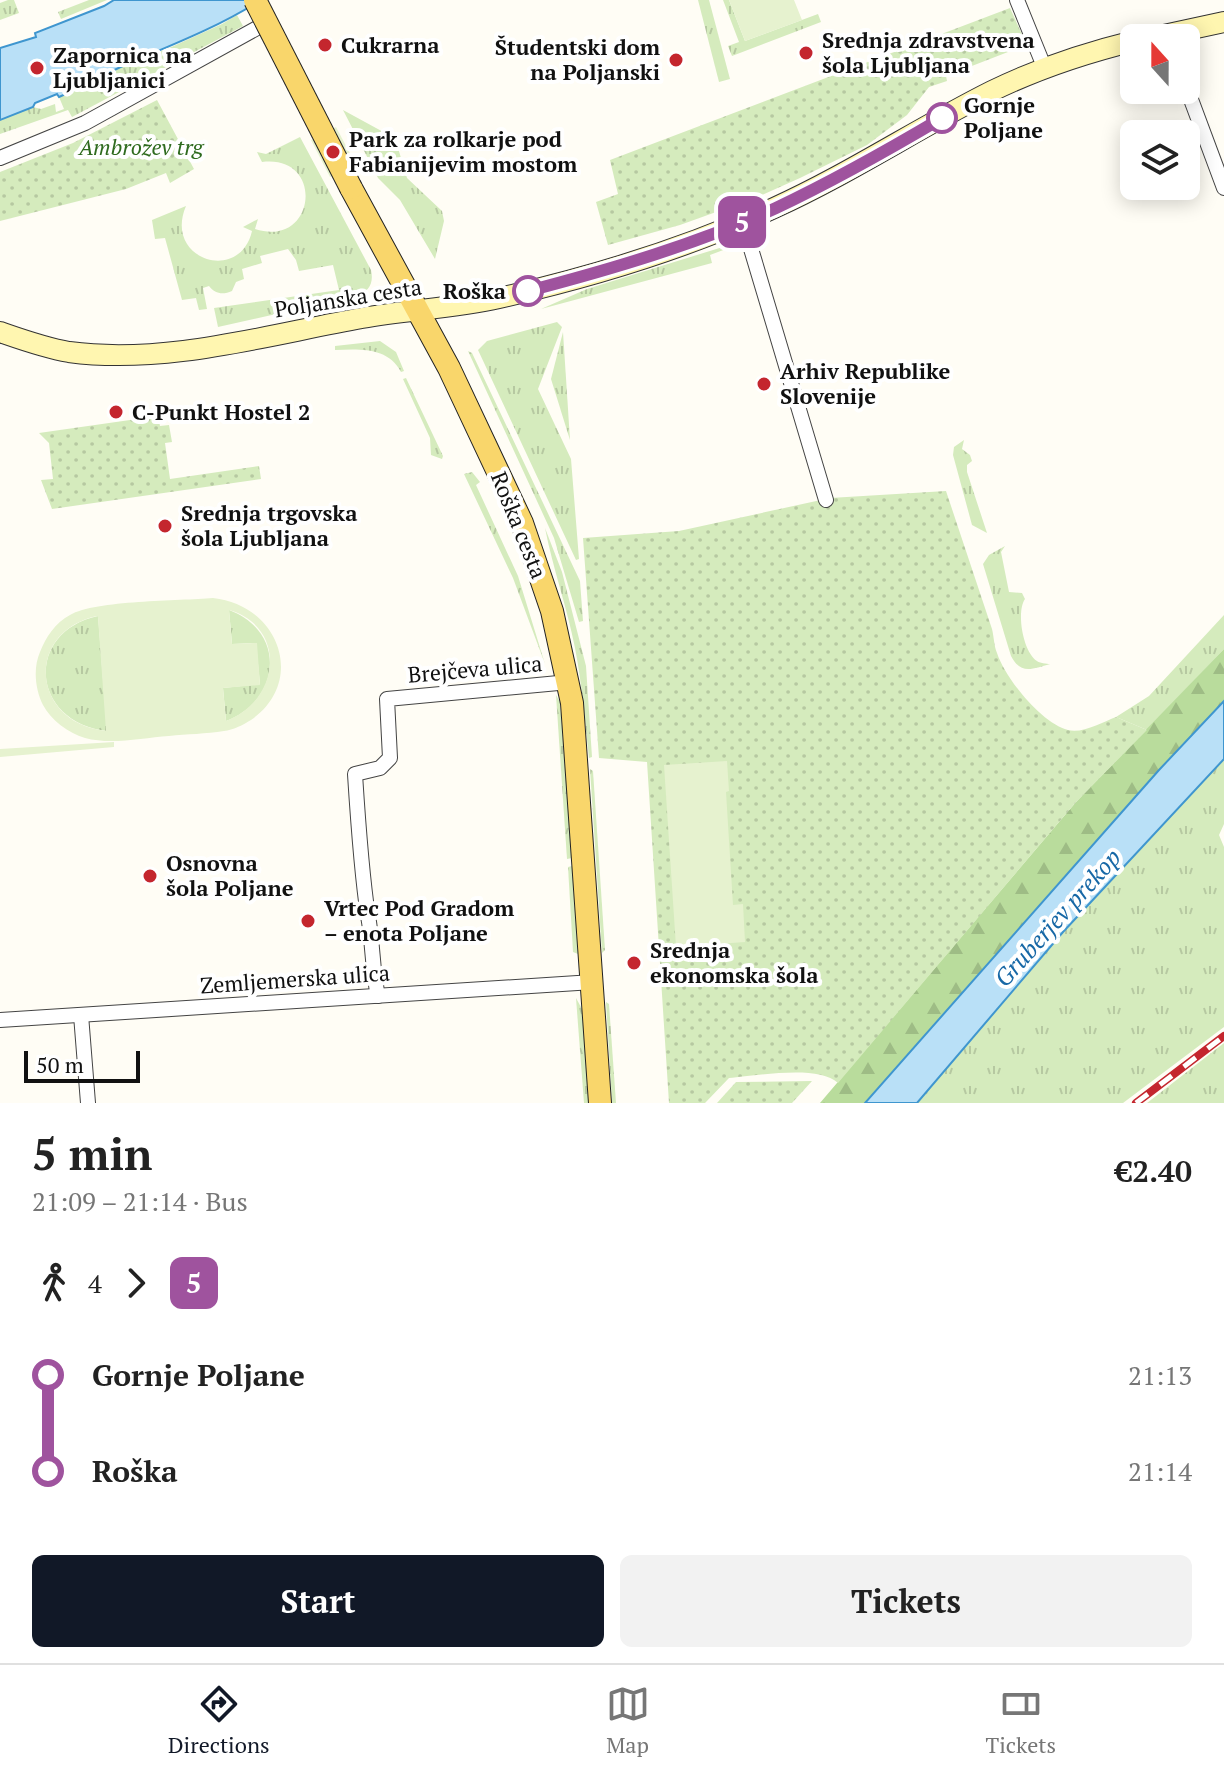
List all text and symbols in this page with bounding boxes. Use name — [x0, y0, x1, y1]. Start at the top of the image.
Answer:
north arrow — [1120, 24, 1200, 104]
map controls — [1120, 24, 1200, 200]
place label: Srednja zdravstvena šola Ljubljana — [822, 25, 1035, 79]
place label: Cukrarna — [341, 30, 440, 59]
place label: Študentski dom na Poljanski — [495, 32, 661, 86]
marker: Cukrarna — [316, 36, 334, 54]
place label: Zapornica na Ljubljanici — [53, 40, 192, 94]
marker: Srednja zdravstvena šola Ljubljana — [797, 44, 815, 62]
marker: Študentski dom na Poljanski — [667, 51, 685, 69]
marker: Zapornica na Ljubljanici — [28, 59, 46, 77]
place label: Gornje Poljane — [964, 90, 1043, 144]
marker: Gornje Poljane — [927, 103, 957, 133]
button: layers — [1120, 120, 1200, 200]
place label: Park za rolkarje pod Fabianijevim mostom — [349, 124, 578, 178]
park label: Ambrožev trg — [77, 132, 205, 161]
marker: Park za rolkarje pod Fabianijevim mostom — [324, 143, 342, 161]
line badge: 5 — [716, 196, 768, 248]
text: 5 — [734, 203, 750, 240]
street label: Poljanska cesta — [272, 272, 424, 323]
place label: Roška — [443, 276, 506, 305]
marker: Roška — [513, 276, 543, 306]
place label: Arhiv Republike Slovenije — [780, 356, 950, 410]
marker: Arhiv Republike Slovenije — [755, 375, 773, 393]
place label: C-Punkt Hostel 2 — [132, 397, 310, 426]
marker: C-Punkt Hostel 2 — [107, 403, 125, 421]
street label: Roška cesta — [485, 467, 554, 583]
place label: Srednja trgovska šola Ljubljana — [181, 498, 357, 552]
marker: Srednja trgovska šola Ljubljana — [156, 517, 174, 535]
street label: Brejčeva ulica — [407, 648, 543, 689]
water label: Gruberjev prekop — [987, 842, 1128, 993]
place label: Osnovna šola Poljane — [166, 848, 294, 902]
marker: Osnovna šola Poljane — [141, 867, 159, 885]
place label: Vrtec Pod Gradom – enota Poljane — [324, 893, 515, 947]
marker: Vrtec Pod Gradom – enota Poljane — [299, 912, 317, 930]
place label: Srednja ekonomska šola — [650, 935, 818, 989]
marker: Srednja ekonomska šola — [625, 954, 643, 972]
street label: Zemljemerska ulica — [199, 957, 391, 1000]
scale bar — [24, 1047, 140, 1083]
text: 50 m — [36, 1050, 84, 1079]
text: 5 min — [32, 1124, 152, 1183]
text: €2.40 — [1115, 1151, 1192, 1191]
text: 21:09 – 21:14 · Bus — [32, 1184, 248, 1218]
icon: walk — [32, 1261, 76, 1305]
icon: forward — [114, 1261, 158, 1305]
text: 5 — [186, 1264, 202, 1301]
text: 4 — [88, 1266, 102, 1300]
text: Gornje Poljane — [92, 1355, 305, 1395]
text: 21:13 — [1128, 1358, 1192, 1392]
text: Roška — [92, 1451, 178, 1491]
text: 21:14 — [1128, 1454, 1192, 1488]
button: Start — [32, 1555, 604, 1647]
button: Tickets — [620, 1555, 1192, 1647]
tab: Directions — [168, 1682, 270, 1759]
tab: Map — [606, 1682, 650, 1759]
tab: Tickets — [986, 1682, 1056, 1759]

